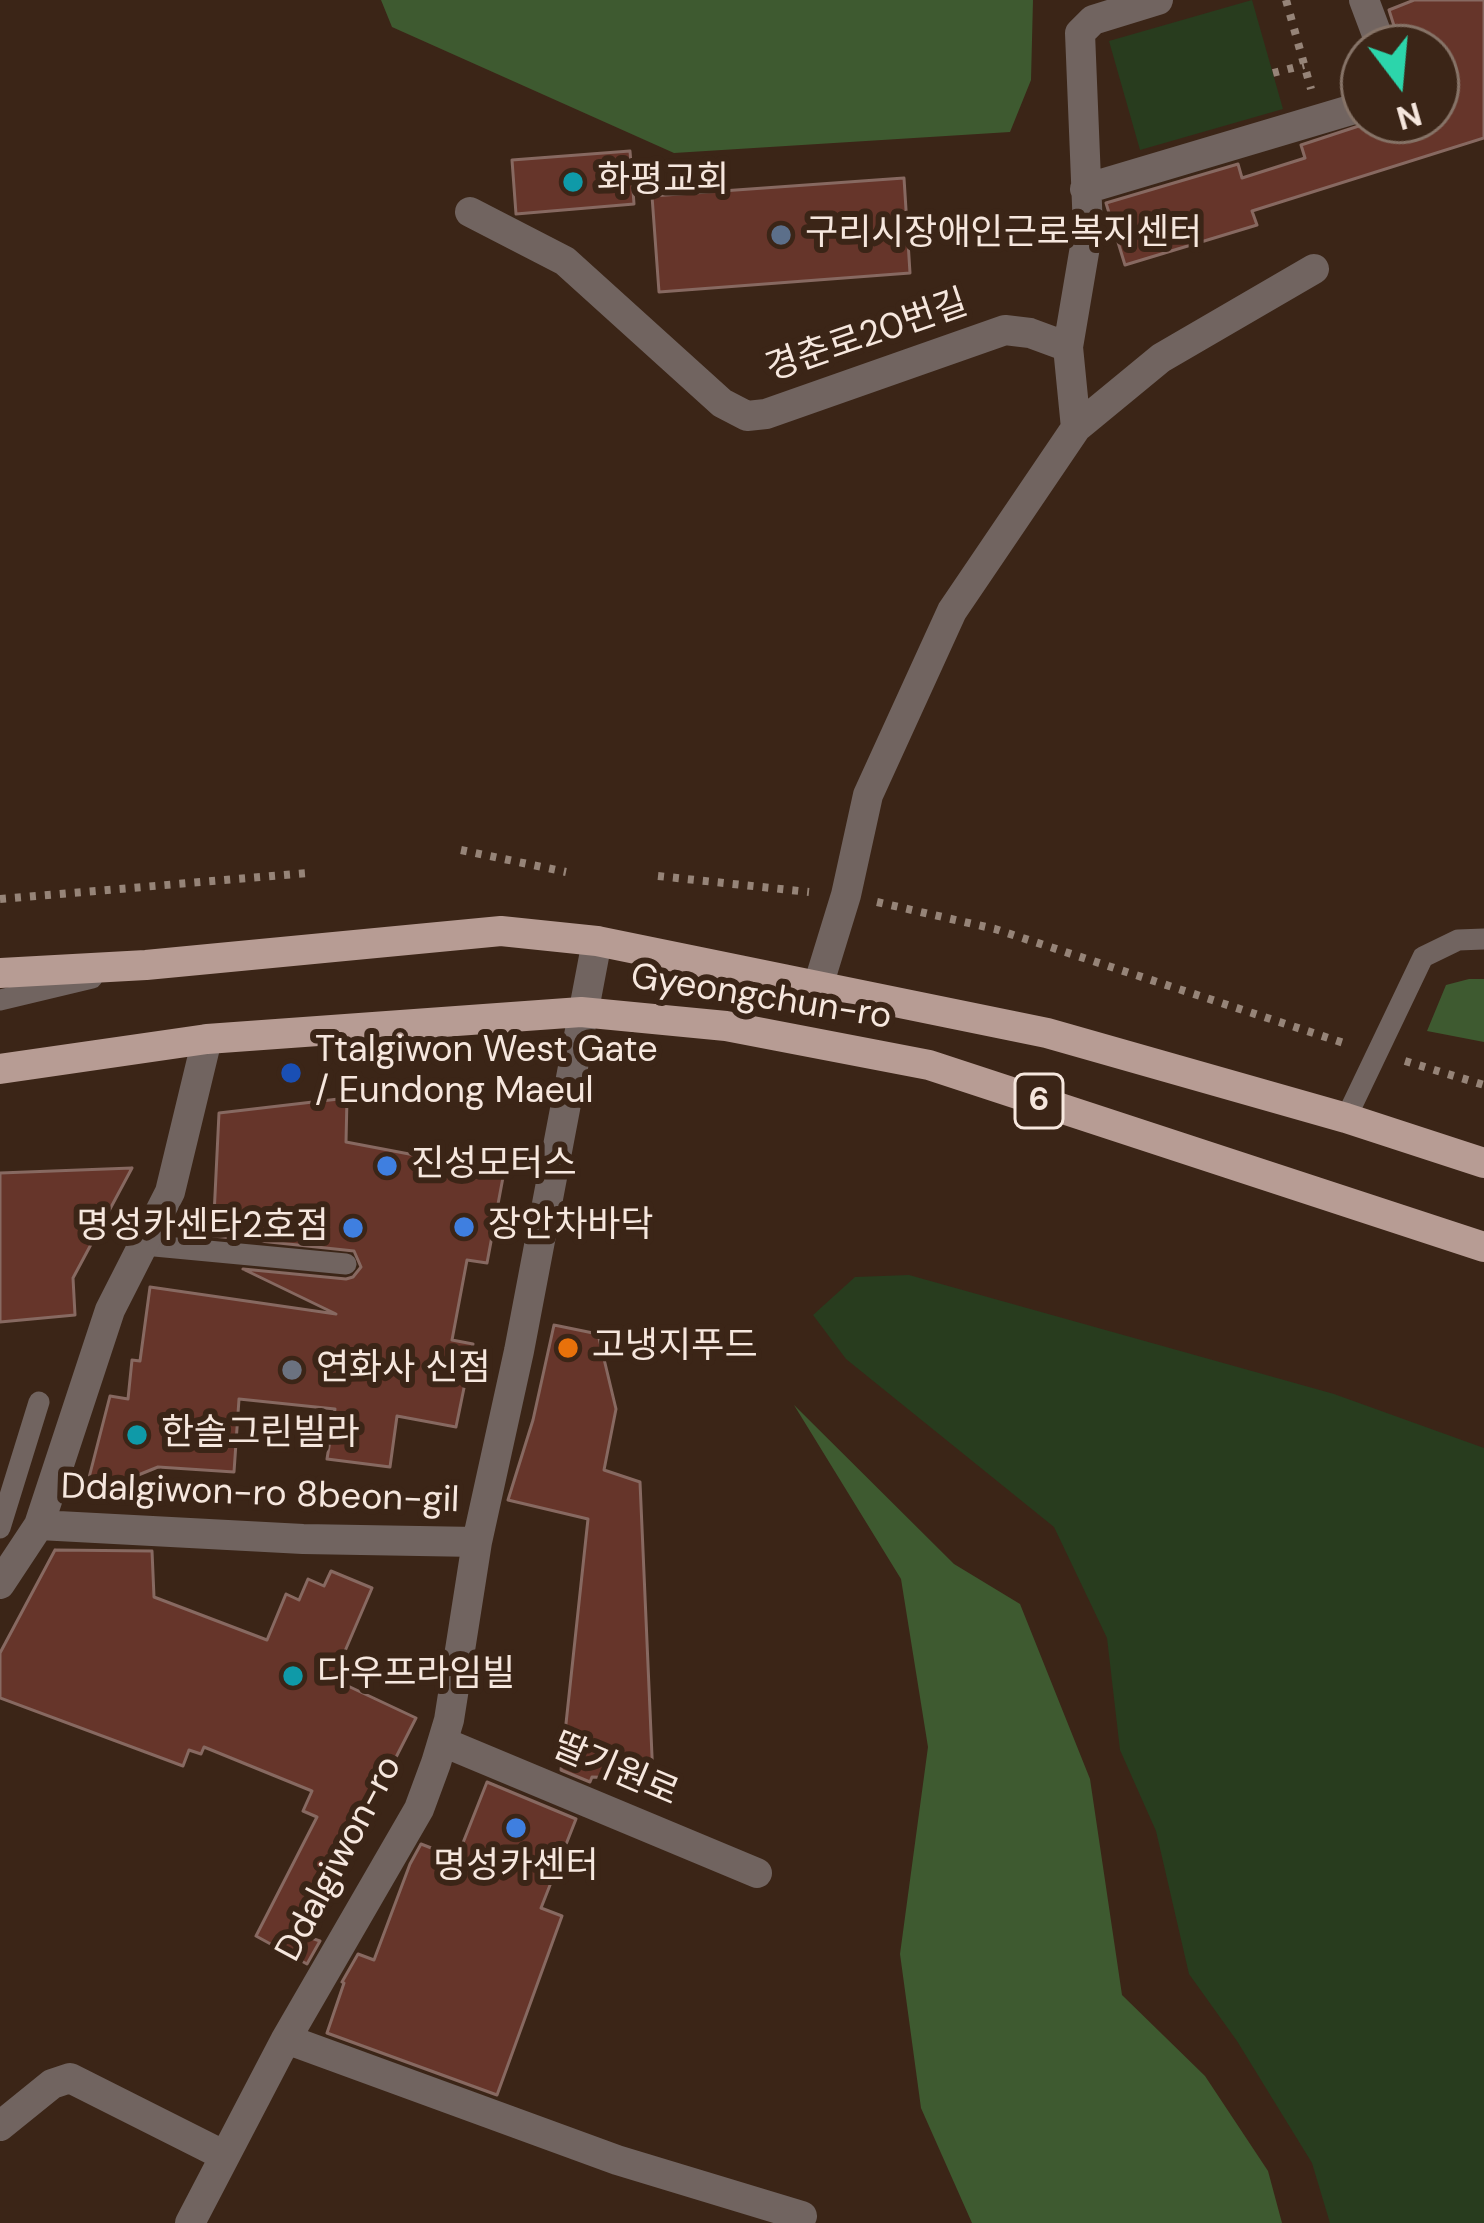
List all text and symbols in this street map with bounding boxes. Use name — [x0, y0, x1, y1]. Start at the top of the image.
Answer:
north arrow — [1340, 24, 1460, 144]
text: N — [1392, 92, 1427, 140]
place label: 화평교회 — [597, 160, 729, 204]
marker: 화평교회 — [560, 169, 586, 195]
place label: 구리시장애인근로복지센터 — [805, 213, 1202, 257]
marker: 구리시장애인근로복지센터 — [768, 222, 794, 248]
street label: 경춘로20번길 — [760, 282, 974, 392]
street label: Gyeongchun-ro — [628, 956, 894, 1040]
place label: Ttalgiwon West Gate / Eundong Maeul — [315, 1030, 658, 1115]
marker: Ttalgiwon West Gate / Eundong Maeul — [278, 1060, 304, 1086]
road number: 6 — [1015, 1074, 1063, 1128]
place label: 진성모터스 — [411, 1144, 577, 1188]
marker: 진성모터스 — [374, 1153, 400, 1179]
place label: 장안차바닥 — [488, 1205, 654, 1249]
place label: 명성카센타2호점 — [76, 1206, 329, 1250]
marker: 장안차바닥 — [451, 1214, 477, 1240]
marker: 명성카센타2호점 — [340, 1215, 366, 1241]
place label: 고냉지푸드 — [592, 1326, 758, 1370]
marker: 고냉지푸드 — [555, 1335, 581, 1361]
place label: 연화사 신점 — [316, 1348, 491, 1392]
marker: 연화사 신점 — [279, 1357, 305, 1383]
place label: 한솔그린빌라 — [161, 1413, 360, 1457]
marker: 한솔그린빌라 — [124, 1422, 150, 1448]
street label: Ddalgiwon-ro 8beon-gil — [60, 1466, 460, 1524]
place label: 다우프라임빌 — [317, 1654, 516, 1698]
marker: 다우프라임빌 — [280, 1663, 306, 1689]
street label: 딸기원로 — [546, 1725, 684, 1817]
street label: Ddalgiwon-ro — [268, 1749, 412, 1969]
marker: 명성카센터 — [503, 1815, 529, 1841]
place label: 명성카센터 — [433, 1846, 599, 1890]

